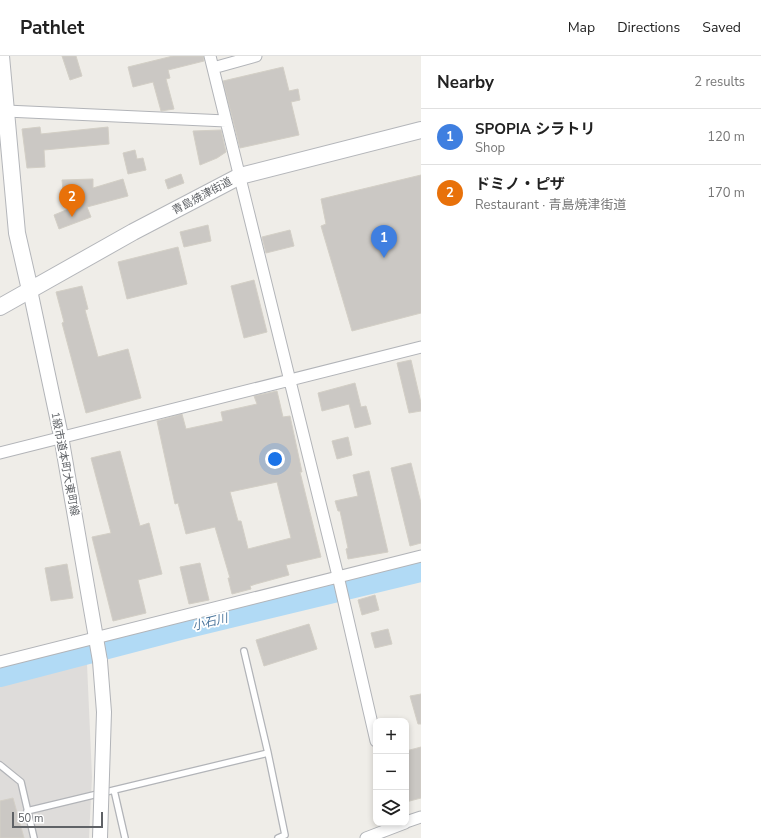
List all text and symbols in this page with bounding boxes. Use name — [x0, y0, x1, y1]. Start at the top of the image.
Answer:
text: Pathlet — [20, 15, 84, 41]
text: Map — [568, 18, 595, 37]
text: Directions — [617, 18, 680, 37]
text: Saved — [702, 18, 741, 37]
text: Nearby — [437, 71, 494, 94]
text: 2 results — [694, 73, 745, 91]
text: SPOPIA シラトリ — [475, 119, 595, 139]
text: 1 — [446, 128, 454, 146]
text: 120 m — [707, 128, 745, 146]
text: Shop — [475, 139, 505, 157]
street label: 青島焼津街道 — [169, 174, 235, 218]
text: ドミノ・ピザ — [475, 174, 565, 194]
pin: 2 — [59, 184, 85, 217]
text: 2 — [446, 184, 454, 202]
text: 170 m — [707, 184, 745, 202]
text: Restaurant · 青島焼津街道 — [475, 196, 626, 214]
pin: 1 — [371, 225, 397, 258]
street label: 1級市道本町大東町線 — [48, 411, 82, 517]
your location — [265, 449, 285, 469]
water label: 小石川 — [191, 609, 231, 634]
map controls — [373, 718, 409, 826]
button: + — [373, 718, 409, 754]
button: − — [373, 754, 409, 790]
button: layers — [373, 790, 409, 826]
scale bar — [12, 810, 103, 829]
text: 50 m — [18, 811, 43, 826]

